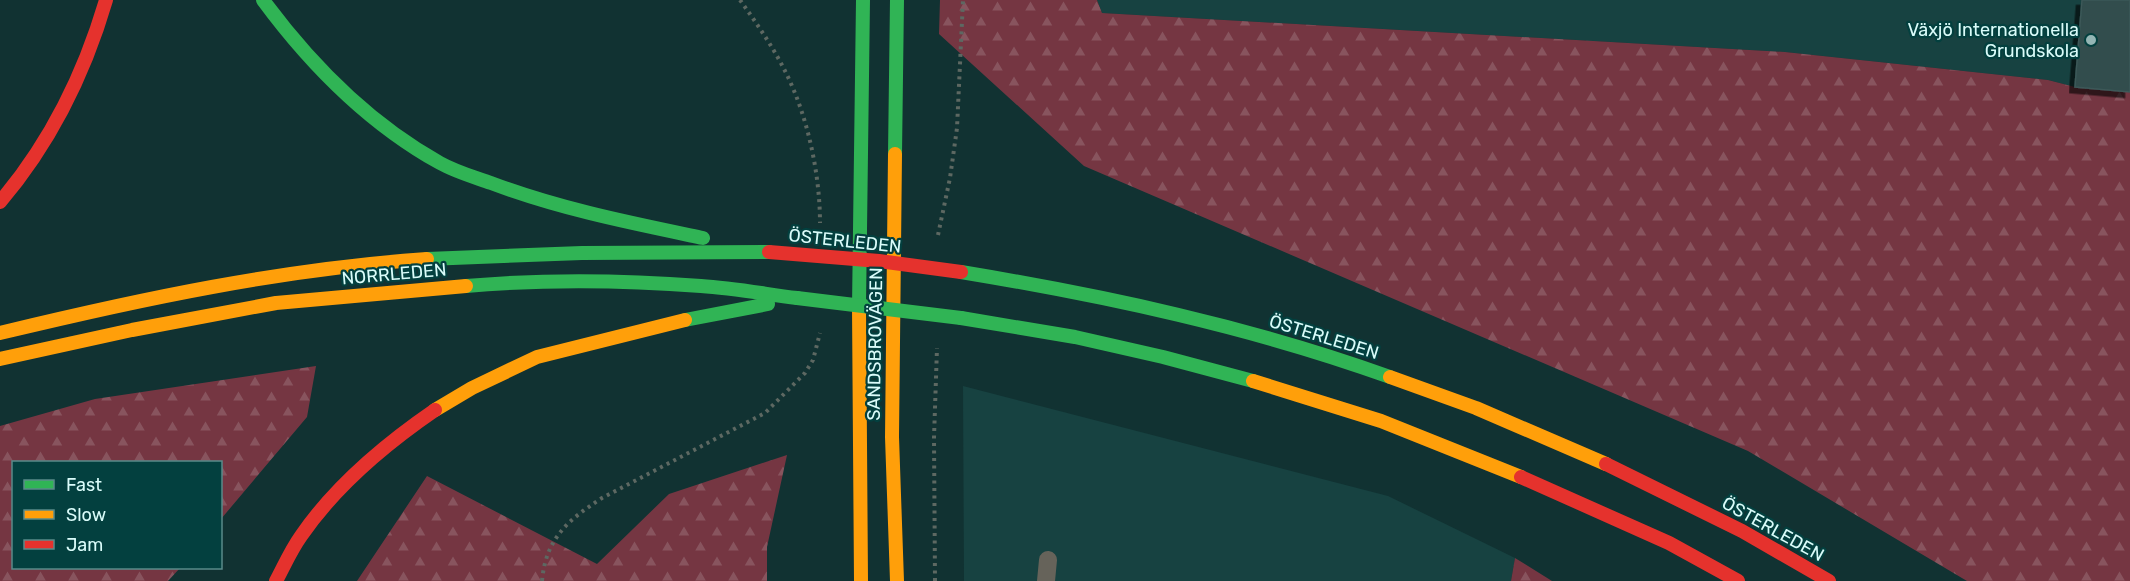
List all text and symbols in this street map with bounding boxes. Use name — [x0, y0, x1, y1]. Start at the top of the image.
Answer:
place label: Växjö Internationella Grundskola — [1907, 19, 2079, 62]
marker: Växjö Internationella Grundskola — [2084, 33, 2098, 47]
street label: ÖSTERLEDEN — [788, 224, 902, 258]
street label: NORRLEDEN — [341, 258, 447, 290]
street label: SANDSBROVÄGEN — [863, 267, 887, 421]
street label: ÖSTERLEDEN — [1267, 310, 1381, 364]
legend — [12, 461, 222, 569]
text: Fast — [66, 474, 102, 496]
street label: ÖSTERLEDEN — [1718, 492, 1828, 566]
text: Slow — [66, 504, 106, 526]
text: Jam — [66, 534, 103, 556]

